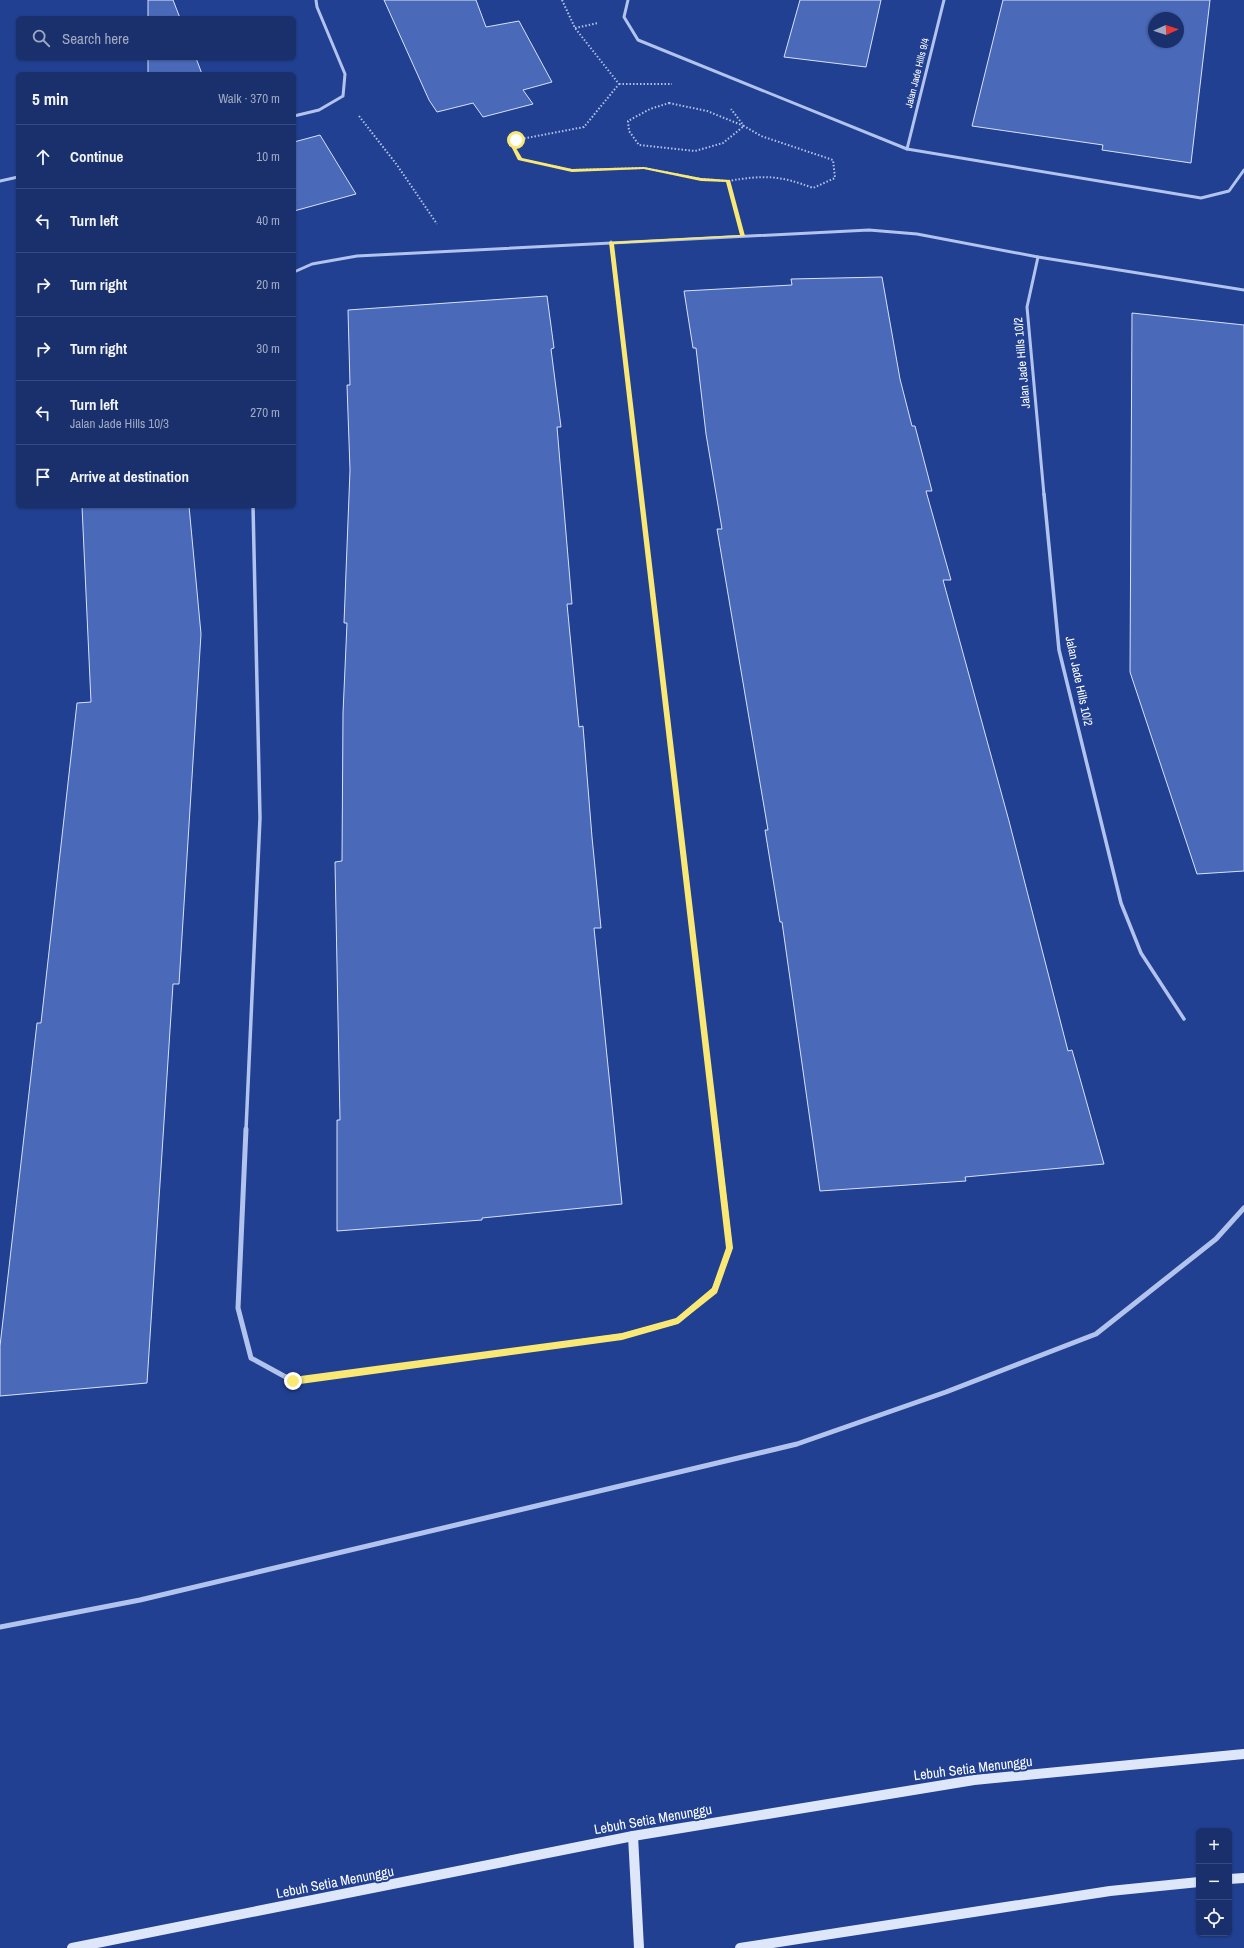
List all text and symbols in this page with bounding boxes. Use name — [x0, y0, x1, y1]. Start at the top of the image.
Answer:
north arrow — [1148, 12, 1184, 48]
search box — [16, 16, 296, 60]
icon: search — [30, 27, 52, 49]
text: Search here — [62, 28, 129, 49]
street label: Jalan Jade Hills 9/4 — [902, 36, 932, 109]
text: 5 min — [32, 87, 68, 110]
text: Walk · 370 m — [218, 90, 280, 107]
route start — [507, 131, 525, 149]
icon: ahead — [32, 146, 54, 168]
text: Continue — [70, 146, 123, 167]
text: 10 m — [256, 148, 280, 165]
icon: left — [32, 210, 54, 232]
text: Turn left — [70, 210, 118, 231]
text: 40 m — [256, 212, 280, 229]
icon: right — [32, 274, 54, 296]
text: Turn right — [70, 274, 127, 295]
text: 20 m — [256, 276, 280, 293]
street label: Jalan Jade Hills 10/2 — [1010, 317, 1034, 409]
icon: right — [32, 338, 54, 360]
text: Turn right — [70, 338, 127, 359]
text: 30 m — [256, 340, 280, 357]
text: Turn left — [70, 394, 118, 415]
icon: left — [32, 402, 54, 424]
text: 270 m — [250, 404, 280, 421]
text: Jalan Jade Hills 10/3 — [70, 415, 169, 432]
icon: arrive — [32, 466, 54, 488]
text: Arrive at destination — [70, 466, 189, 487]
street label: Jalan Jade Hills 10/2 — [1062, 635, 1096, 727]
route end — [284, 1372, 302, 1390]
street label: Lebuh Setia Menunggu — [913, 1752, 1033, 1784]
street label: Lebuh Setia Menunggu — [593, 1800, 713, 1838]
map controls — [1196, 1828, 1232, 1936]
button: + — [1196, 1828, 1232, 1864]
street label: Lebuh Setia Menunggu — [275, 1862, 395, 1902]
button: − — [1196, 1864, 1232, 1900]
button: locate — [1196, 1900, 1232, 1936]

